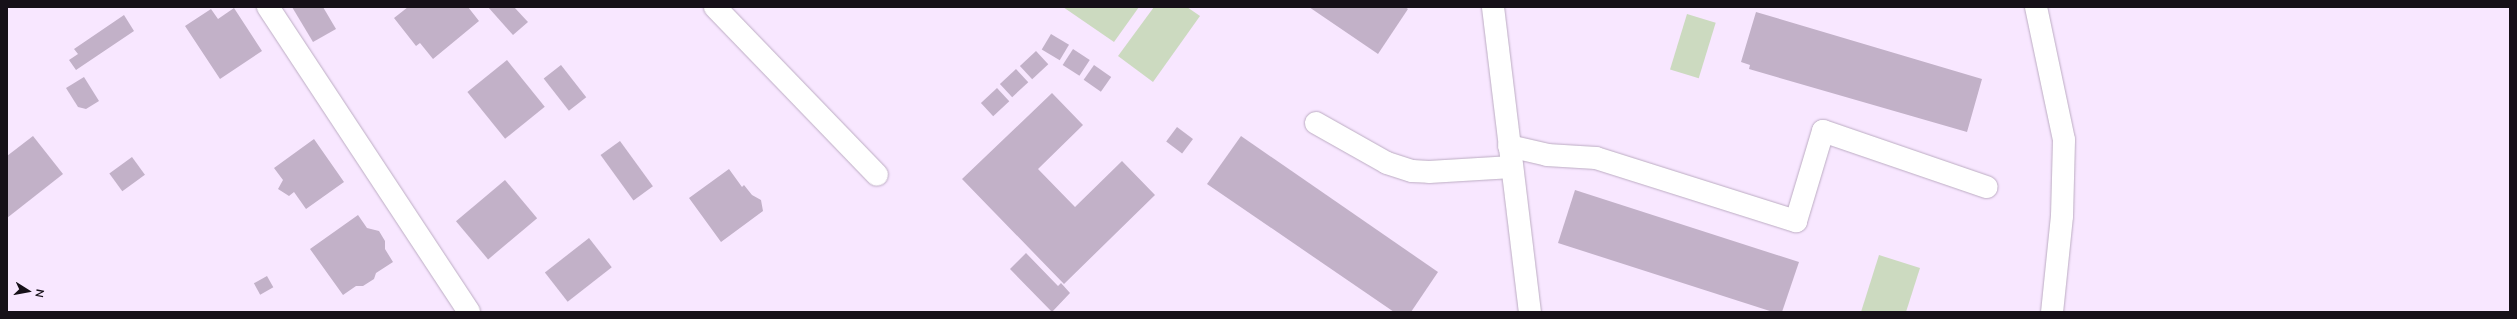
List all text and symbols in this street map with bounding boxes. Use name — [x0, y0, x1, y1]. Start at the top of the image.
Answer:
north arrow — [8, 271, 48, 311]
text: N — [32, 288, 47, 299]

